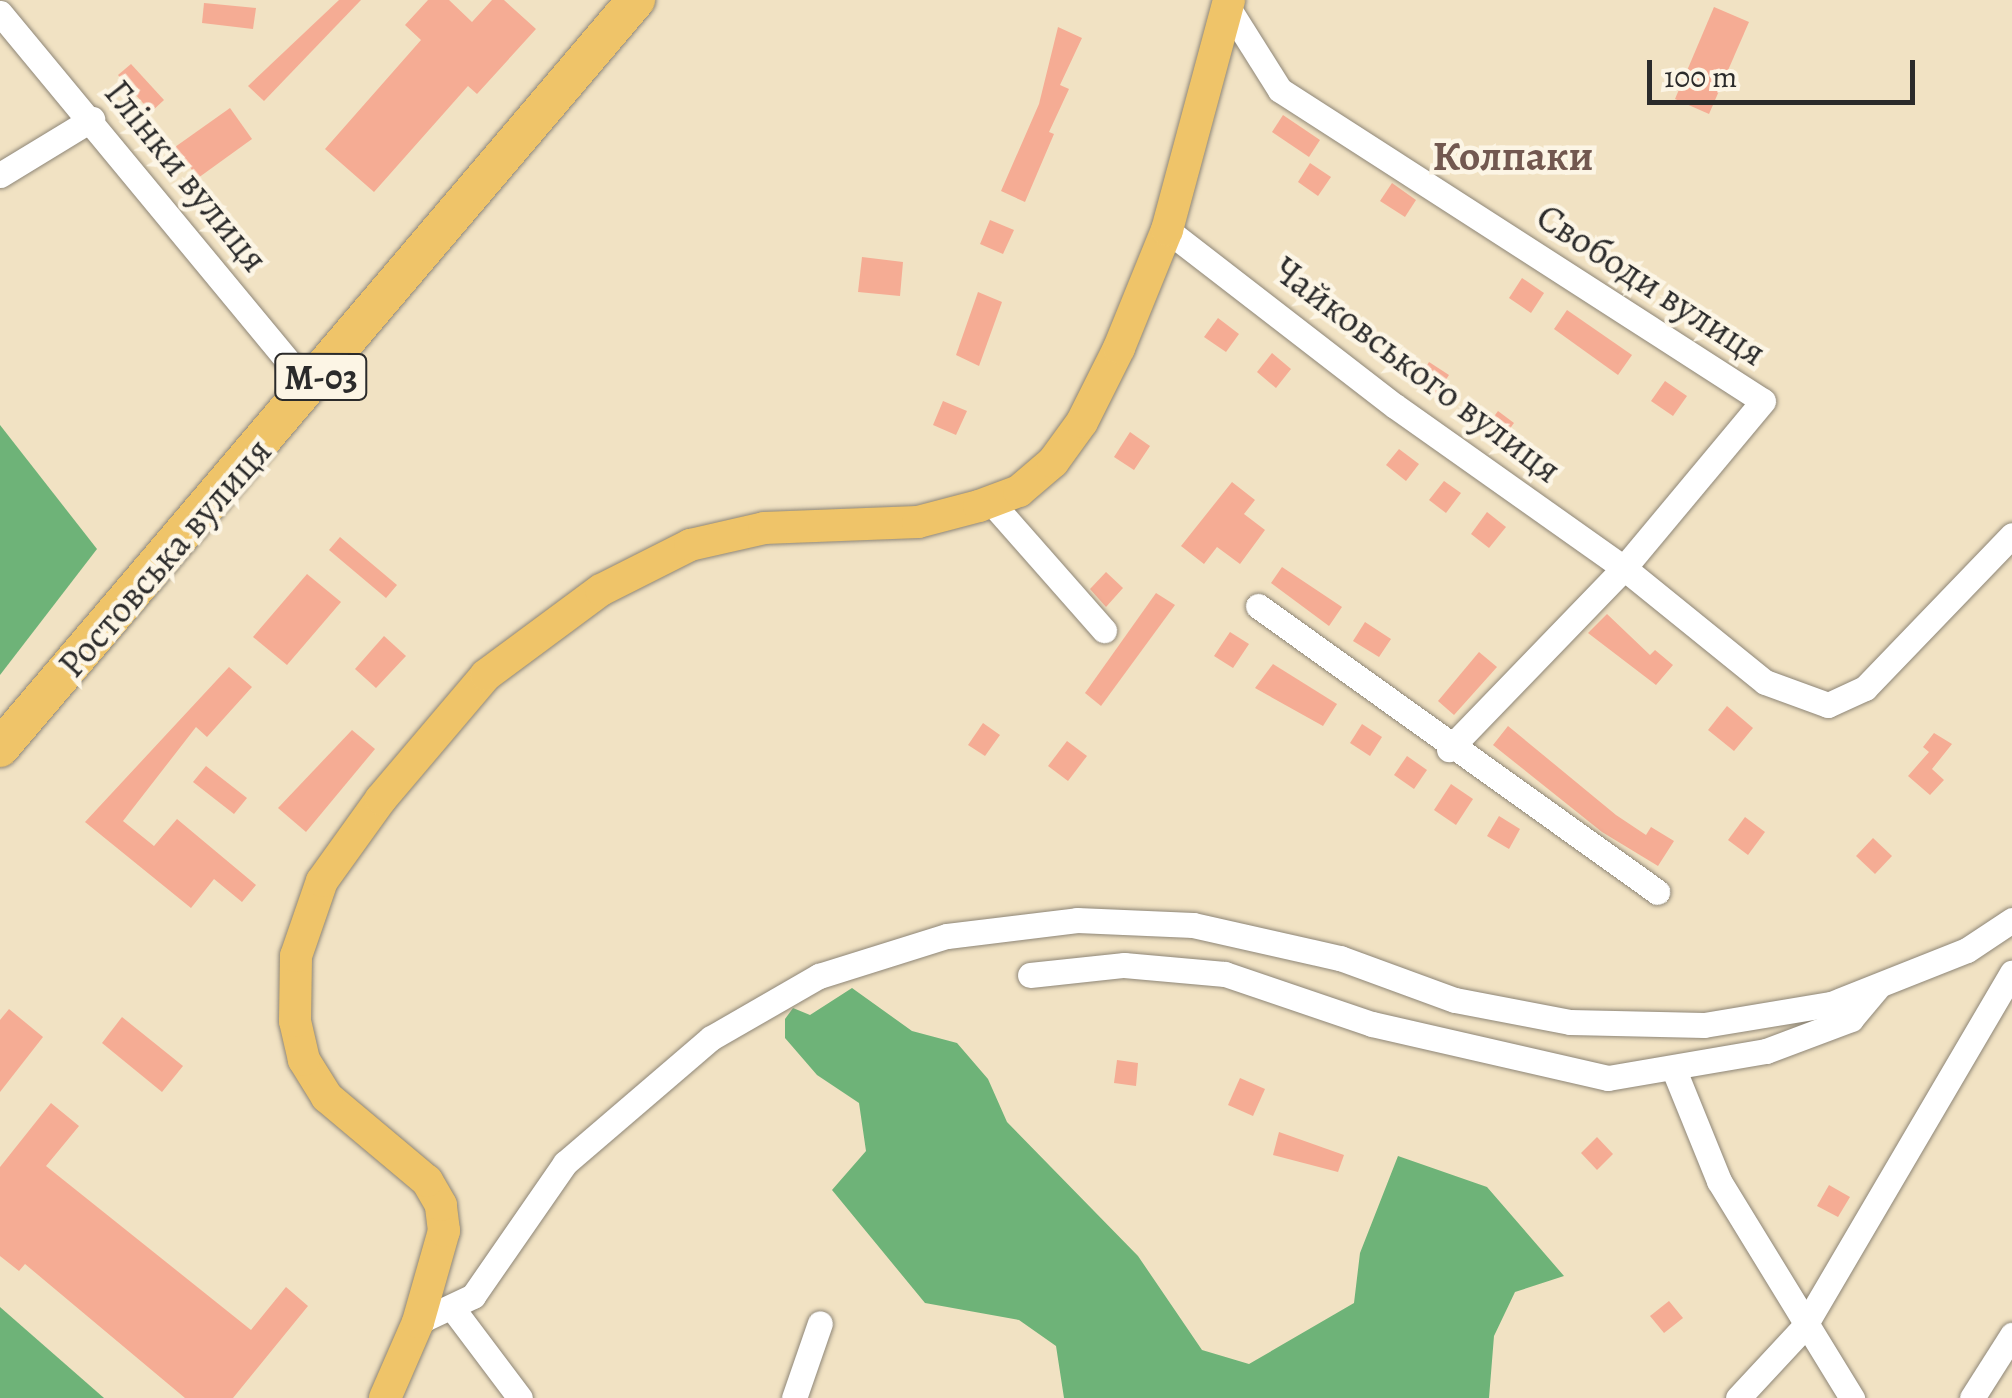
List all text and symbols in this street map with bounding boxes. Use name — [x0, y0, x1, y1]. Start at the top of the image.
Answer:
scale bar — [1652, 40, 1920, 102]
text: 100 m — [1664, 57, 1737, 97]
street label: Глінки вулиця — [95, 71, 277, 281]
district label: Колпаки — [1432, 131, 1594, 181]
street label: Свободи вулиця — [1528, 194, 1774, 376]
street label: Чайковського вулиця — [1264, 247, 1570, 493]
road number: М-03 — [274, 347, 368, 407]
street label: Ростовська вулиця — [49, 429, 281, 687]

